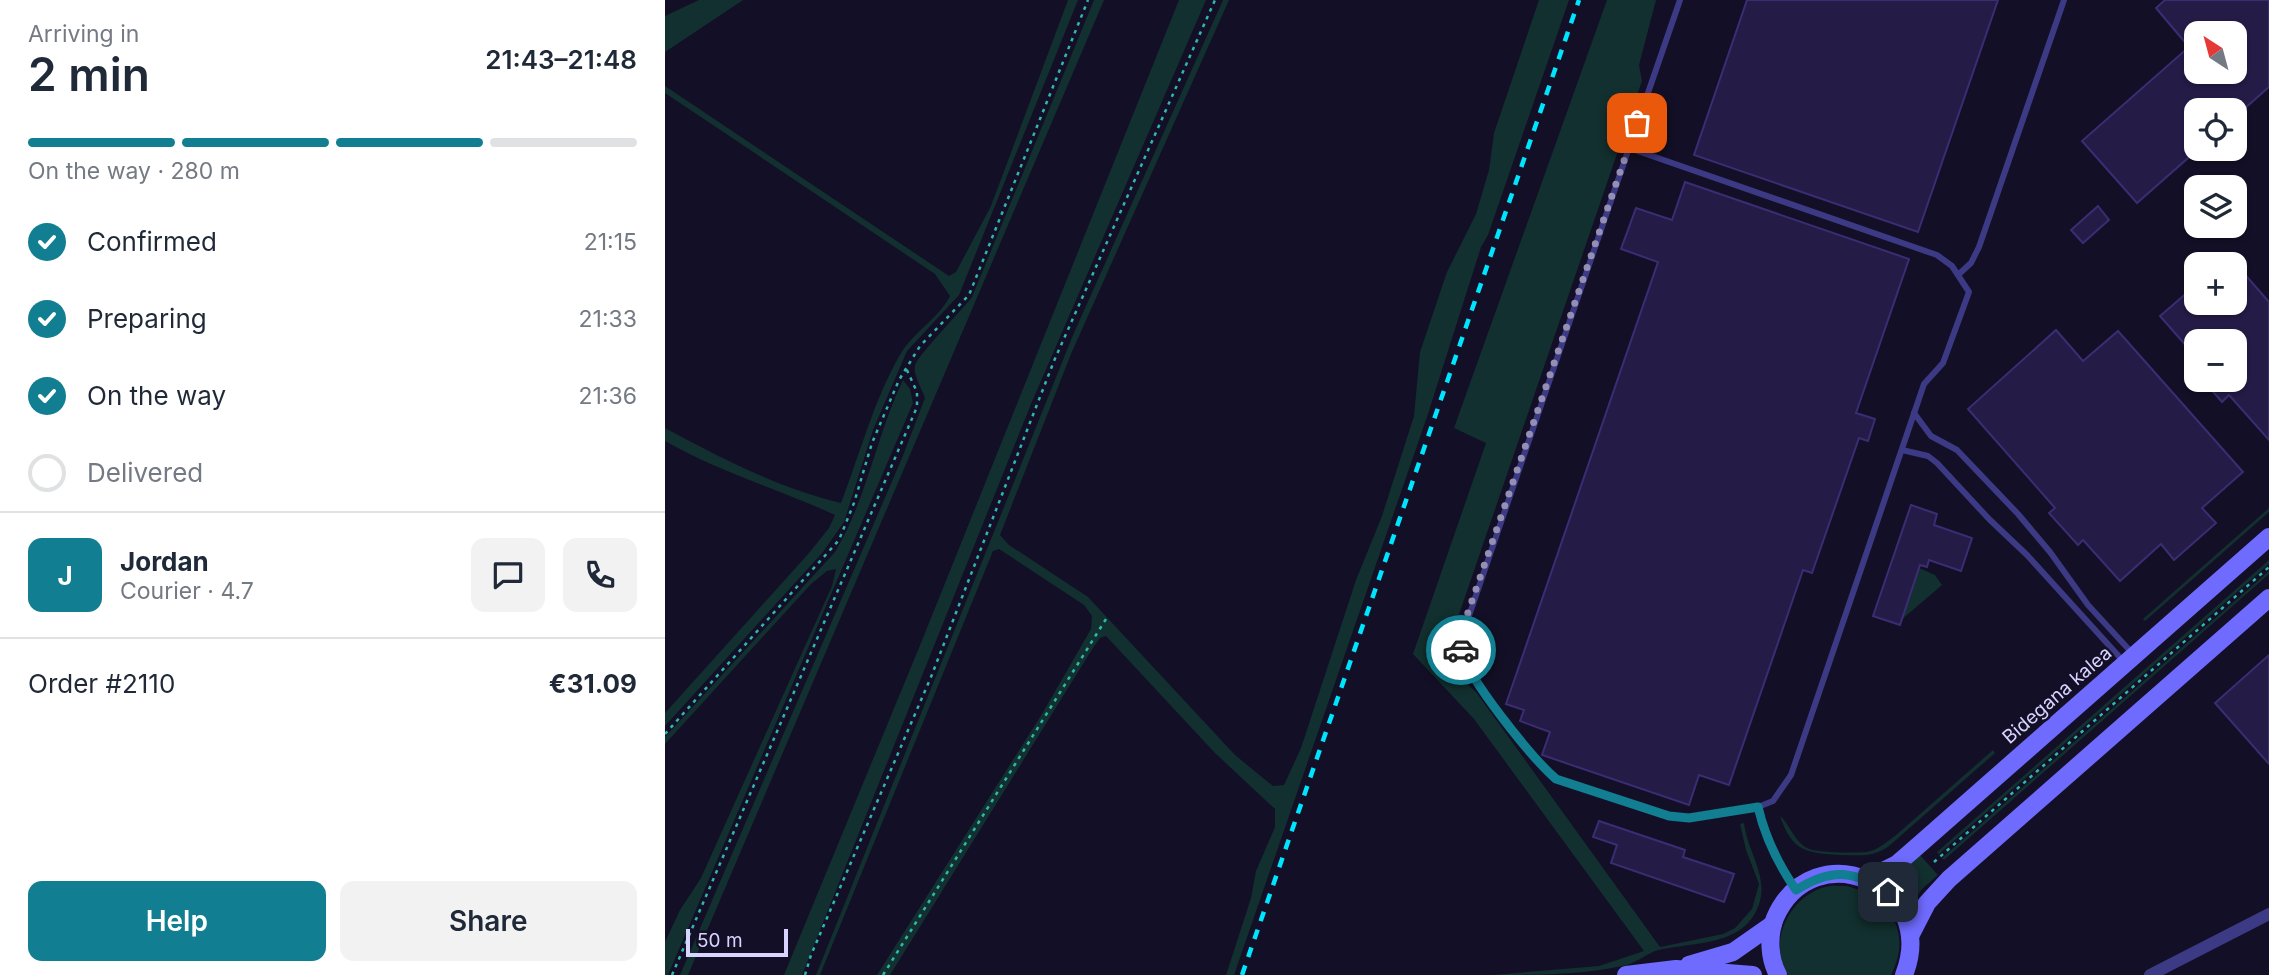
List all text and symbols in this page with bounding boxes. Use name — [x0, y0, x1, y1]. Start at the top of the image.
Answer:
text: Arriving in — [28, 20, 139, 48]
north arrow — [2184, 21, 2247, 84]
map controls — [2184, 21, 2247, 392]
text: 21:43–21:48 — [485, 44, 637, 75]
text: 2 min — [28, 46, 150, 102]
pin — [1607, 93, 1667, 153]
button: locate — [2184, 98, 2247, 161]
icon: bag — [1618, 104, 1656, 142]
text: On the way · 280 m — [28, 157, 240, 185]
button: layers — [2184, 175, 2247, 238]
icon: check — [28, 223, 66, 261]
text: Confirmed — [87, 226, 217, 257]
text: 21:15 — [584, 228, 637, 256]
button: + — [2184, 252, 2247, 315]
icon: check — [28, 300, 66, 338]
text: Preparing — [87, 303, 207, 334]
text: 21:33 — [579, 305, 637, 333]
button: − — [2184, 329, 2247, 392]
icon: check — [28, 377, 66, 415]
text: On the way — [87, 380, 226, 411]
text: 21:36 — [579, 382, 637, 410]
text: Delivered — [87, 457, 203, 488]
button: chat — [471, 538, 545, 612]
button: phone — [563, 538, 637, 612]
text: Jordan — [120, 546, 209, 577]
text: J — [57, 560, 73, 591]
text: Courier · 4.7 — [120, 577, 254, 605]
courier — [1426, 615, 1496, 685]
icon: car — [1442, 631, 1480, 669]
street label: Bidegana kalea — [1998, 641, 2116, 749]
text: Order #2110 — [28, 668, 175, 699]
text: €31.09 — [549, 668, 637, 699]
pin — [1858, 862, 1918, 922]
icon: home — [1869, 873, 1907, 911]
button: Help — [28, 881, 326, 961]
button: Share — [340, 881, 637, 961]
scale bar — [686, 926, 787, 958]
text: 50 m — [697, 929, 743, 952]

